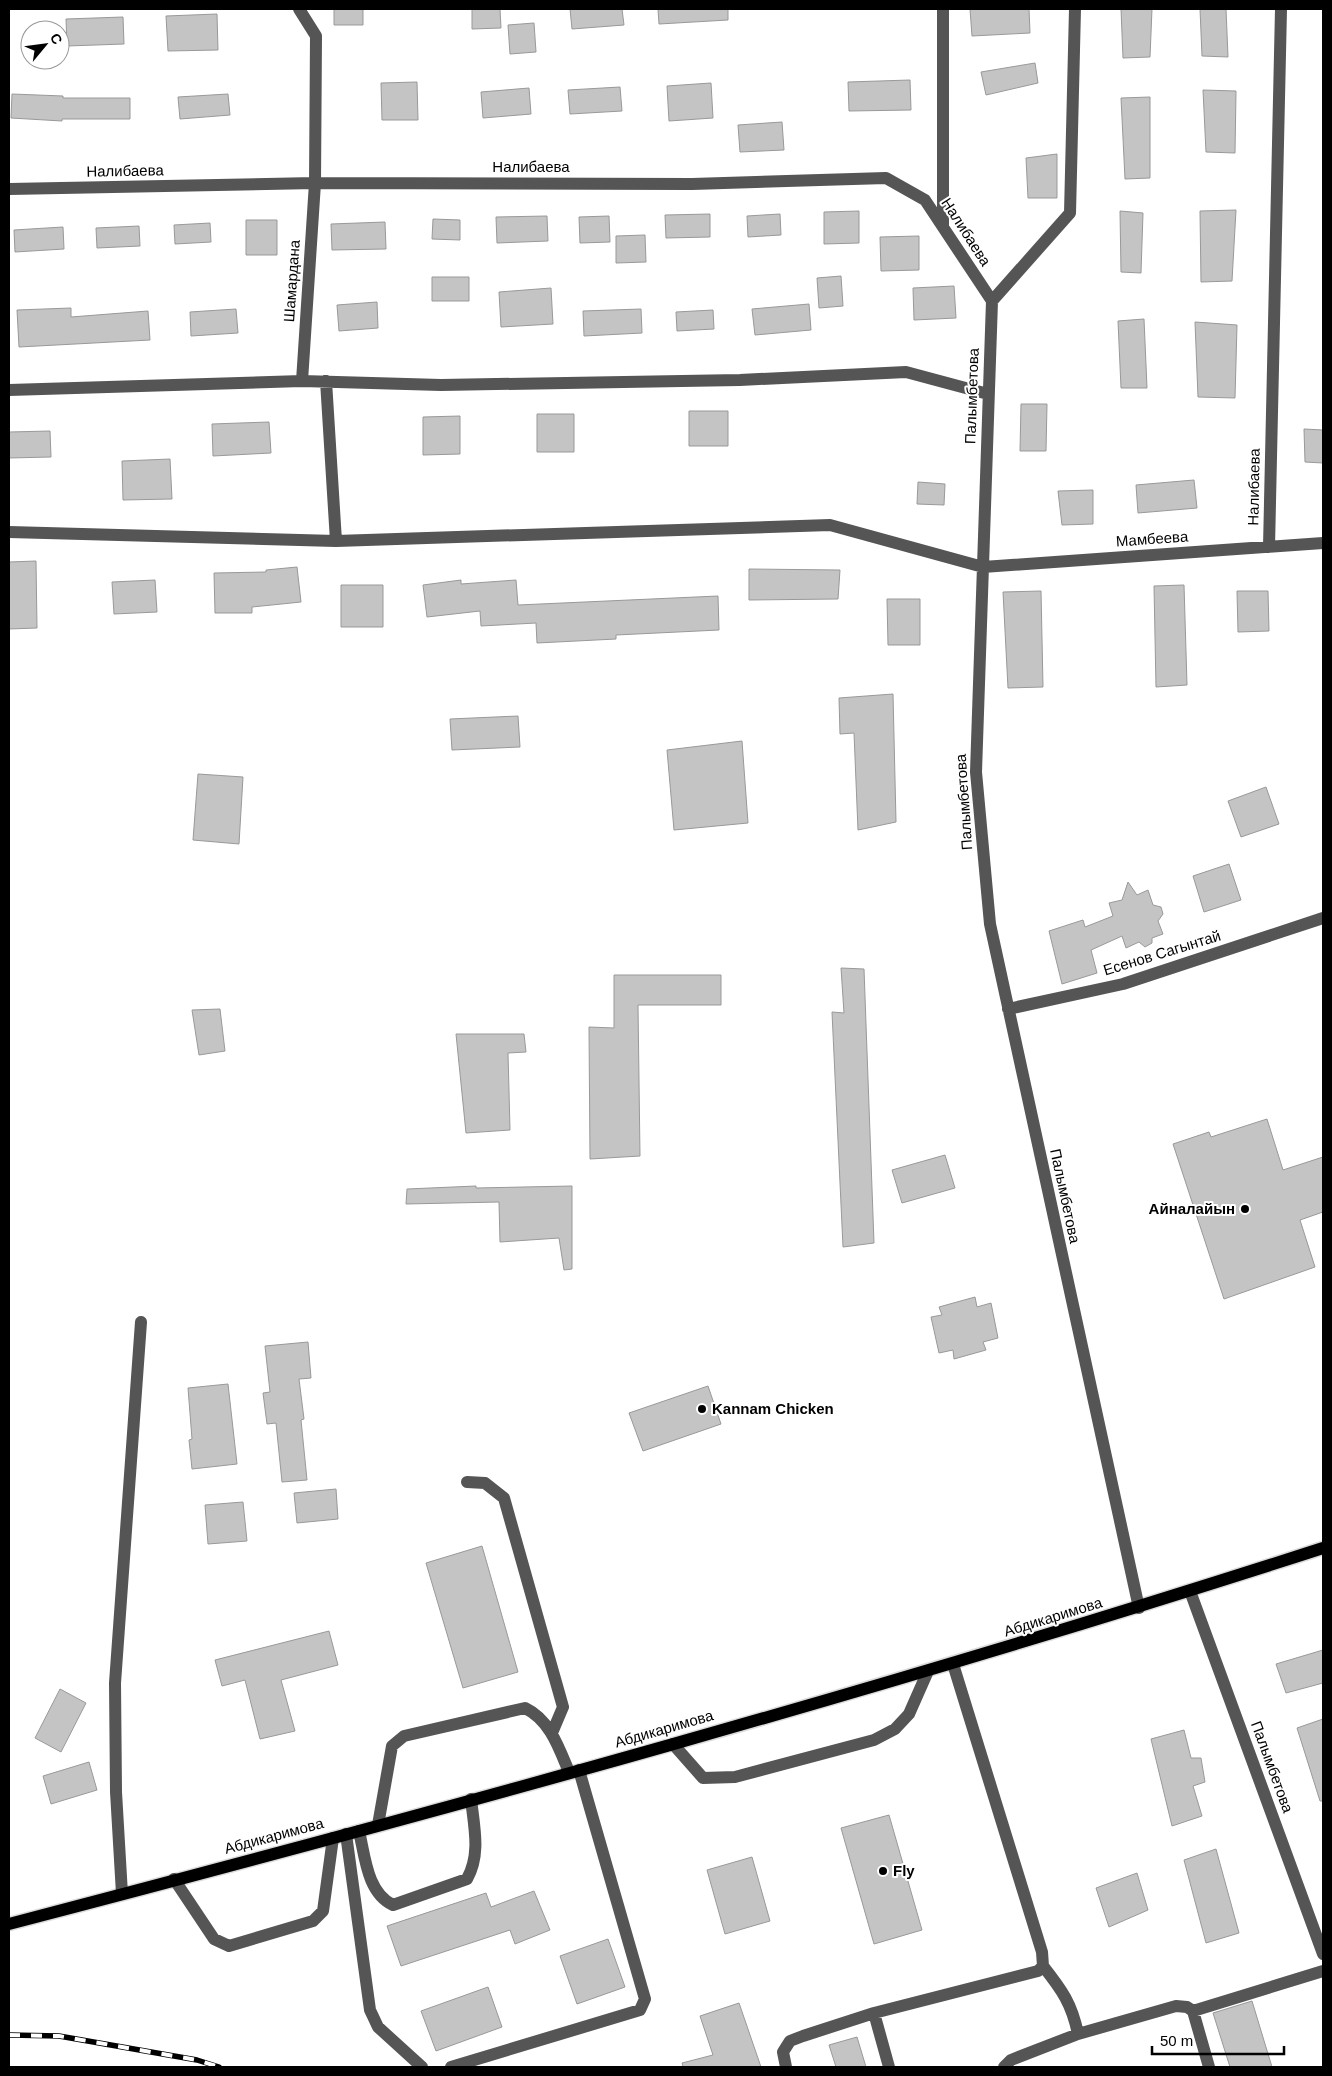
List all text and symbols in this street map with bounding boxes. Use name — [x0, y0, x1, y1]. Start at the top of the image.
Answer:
north arrow — [20, 20, 70, 70]
text: С — [47, 30, 66, 47]
street label: Налибаева — [492, 158, 570, 175]
street label: Налибаева — [86, 161, 164, 180]
street label: Налибаева — [938, 195, 995, 269]
street label: Шамардана — [280, 239, 303, 323]
street label: Палымбетова — [961, 347, 982, 444]
street label: Налибаева — [1244, 448, 1263, 526]
street label: Мамбеева — [1115, 527, 1189, 550]
street label: Палымбетова — [952, 753, 975, 851]
street label: Есенов Сагынтай — [1101, 927, 1223, 978]
street label: Палымбетова — [1047, 1147, 1084, 1245]
place label: Айналайын — [1149, 1200, 1235, 1217]
marker: Айналайын — [1239, 1203, 1251, 1215]
place label: Kannam Chicken — [712, 1400, 834, 1417]
marker: Kannam Chicken — [696, 1403, 708, 1415]
street label: Абдикаримова — [1002, 1593, 1105, 1640]
street label: Абдикаримова — [613, 1706, 716, 1751]
street label: Палымбетова — [1248, 1719, 1297, 1816]
street label: Абдикаримова — [222, 1814, 326, 1857]
place label: Fly — [893, 1862, 915, 1879]
marker: Fly — [877, 1865, 889, 1877]
scale bar — [1152, 2024, 1284, 2056]
text: 50 m — [1160, 2032, 1193, 2049]

